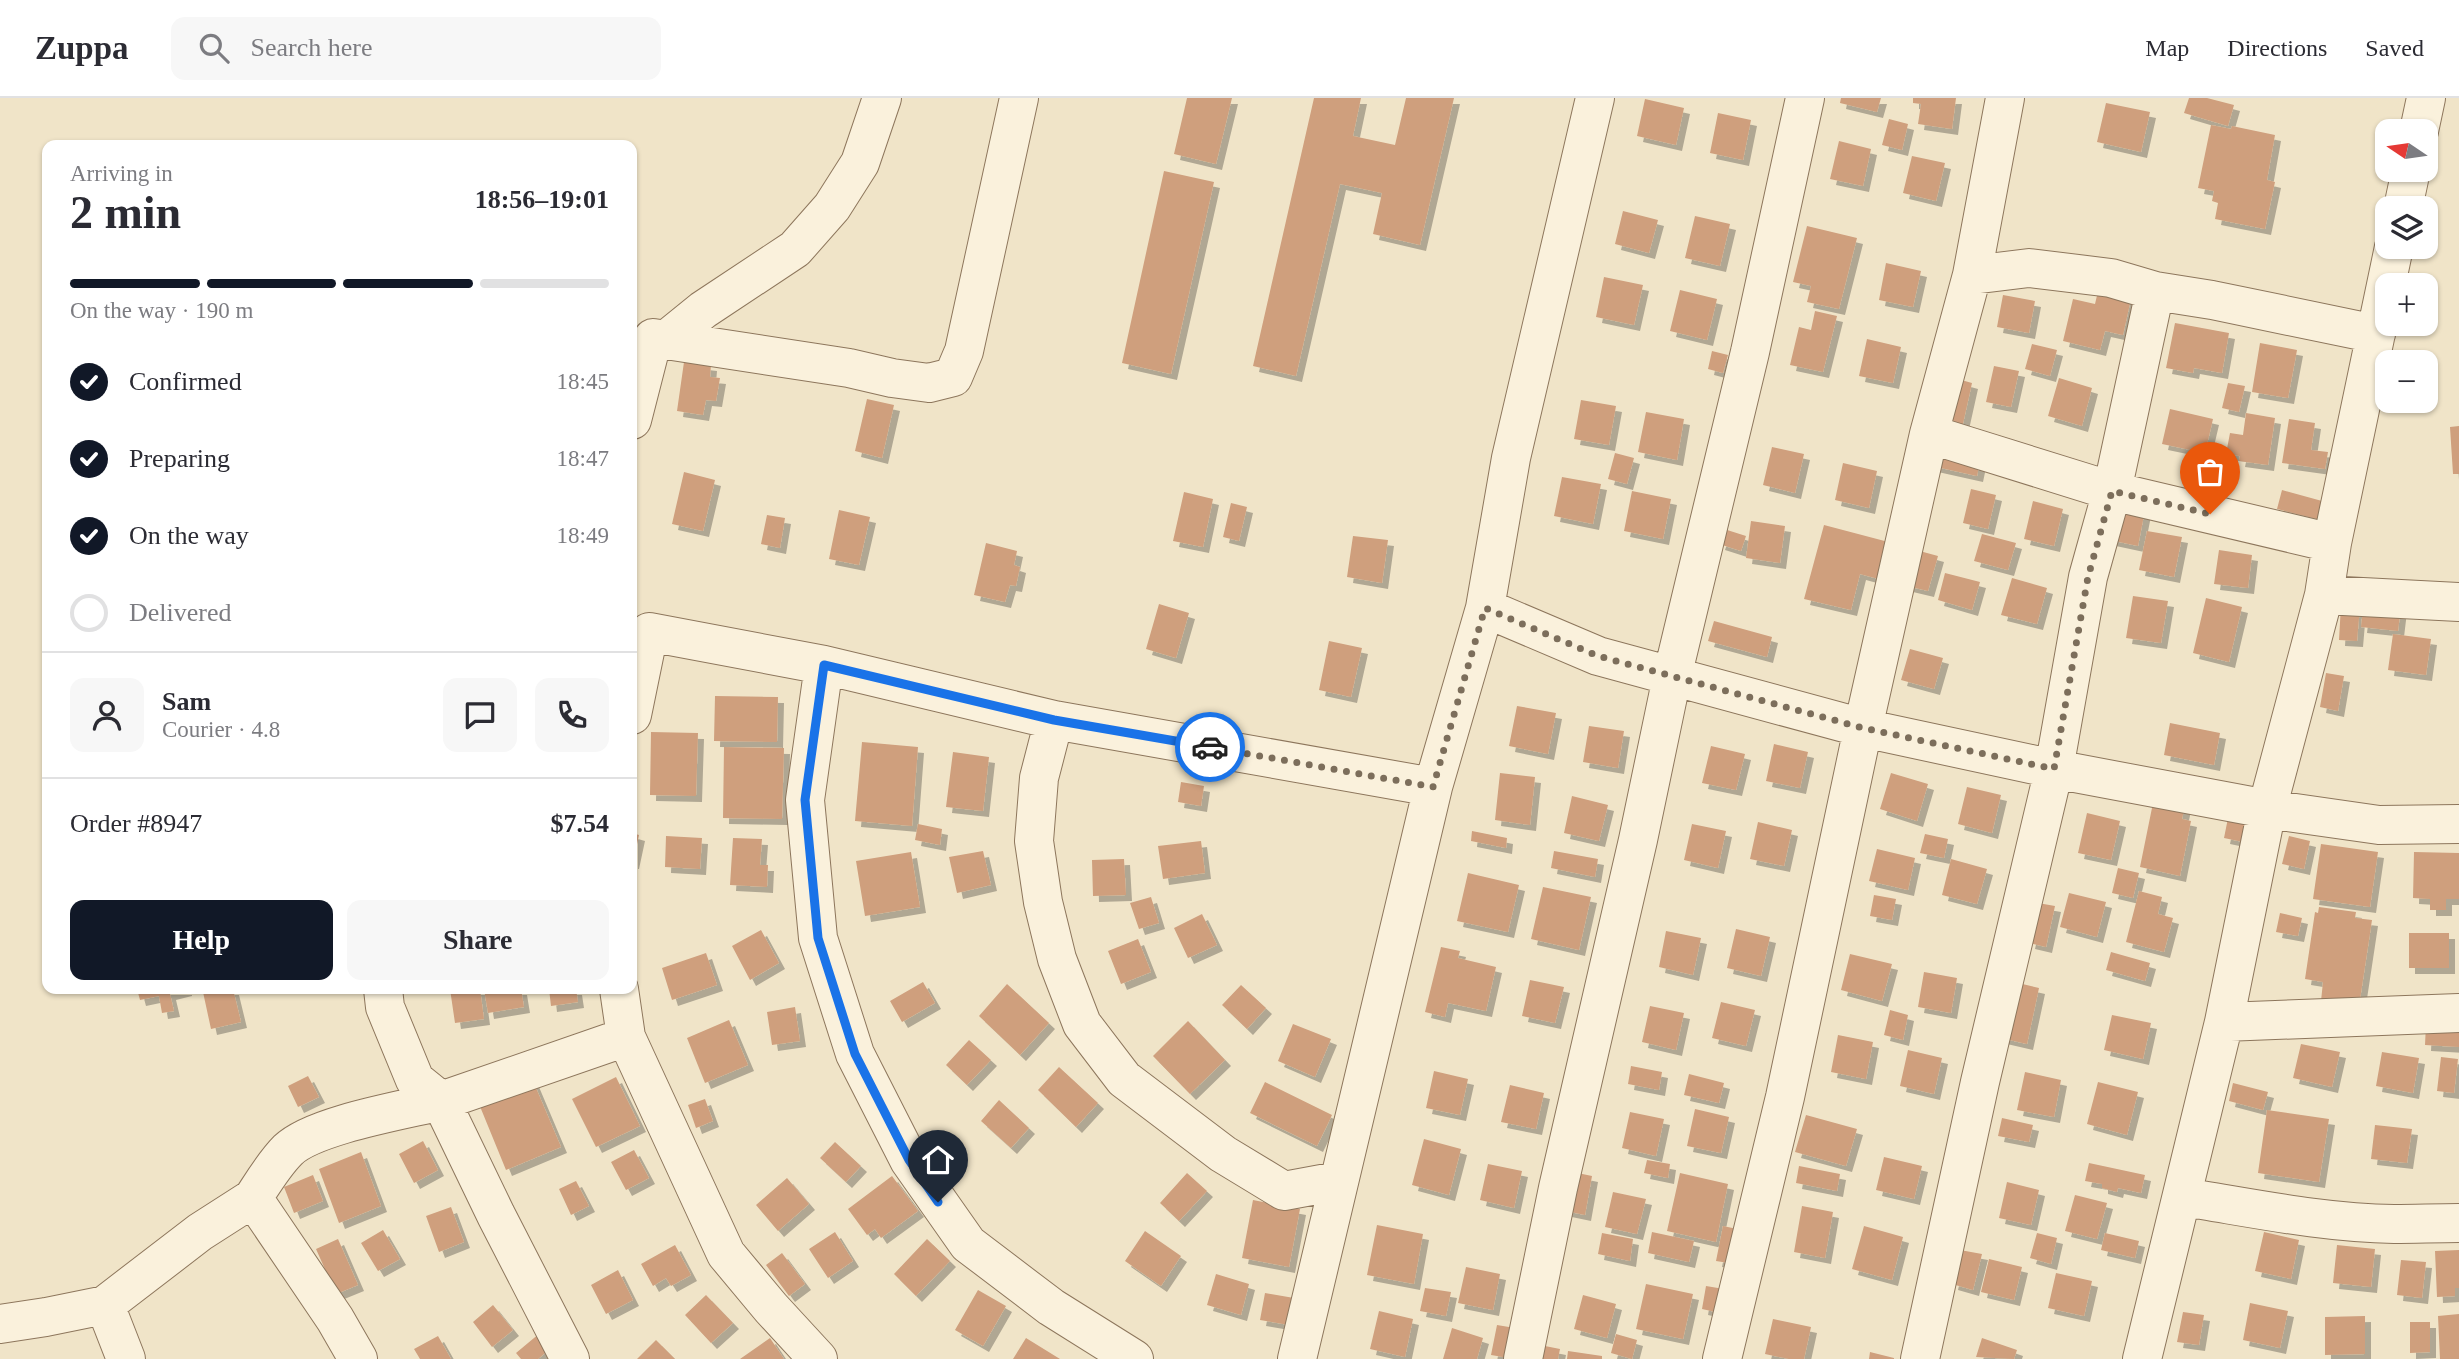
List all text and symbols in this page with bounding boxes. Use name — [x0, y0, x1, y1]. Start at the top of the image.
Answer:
search box — [171, 17, 661, 80]
icon: search — [195, 29, 233, 67]
text: Zuppa — [35, 30, 129, 66]
text: Search here — [251, 33, 373, 62]
text: Map — [2145, 35, 2189, 61]
text: Directions — [2227, 35, 2327, 61]
text: Saved — [2365, 35, 2424, 61]
north arrow — [2375, 119, 2438, 182]
map controls — [2375, 119, 2438, 413]
text: Arriving in — [70, 161, 173, 186]
text: 18:56–19:01 — [475, 185, 609, 214]
text: 2 min — [70, 187, 181, 238]
button: layers — [2375, 196, 2438, 259]
button: + — [2375, 273, 2438, 336]
text: On the way · 190 m — [70, 298, 253, 323]
button: − — [2375, 350, 2438, 413]
icon: check — [70, 363, 108, 401]
text: Confirmed — [129, 367, 242, 396]
text: 18:45 — [557, 369, 609, 394]
icon: check — [70, 440, 108, 478]
pin — [2180, 442, 2240, 514]
text: Preparing — [129, 444, 230, 473]
text: 18:47 — [557, 446, 609, 471]
icon: bag — [2191, 453, 2229, 491]
icon: check — [70, 517, 108, 555]
text: On the way — [129, 521, 249, 550]
text: 18:49 — [557, 523, 609, 548]
text: Delivered — [129, 598, 232, 627]
button: person — [70, 678, 144, 752]
button: chat — [443, 678, 517, 752]
button: phone — [535, 678, 609, 752]
text: Sam — [162, 687, 211, 716]
courier — [1175, 712, 1245, 782]
text: Courier · 4.8 — [162, 717, 280, 742]
icon: car — [1191, 728, 1229, 766]
text: Order #8947 — [70, 809, 202, 838]
text: $7.54 — [551, 809, 609, 838]
button: Help — [70, 900, 333, 980]
button: Share — [347, 900, 609, 980]
pin — [908, 1130, 968, 1202]
icon: home — [919, 1141, 957, 1179]

